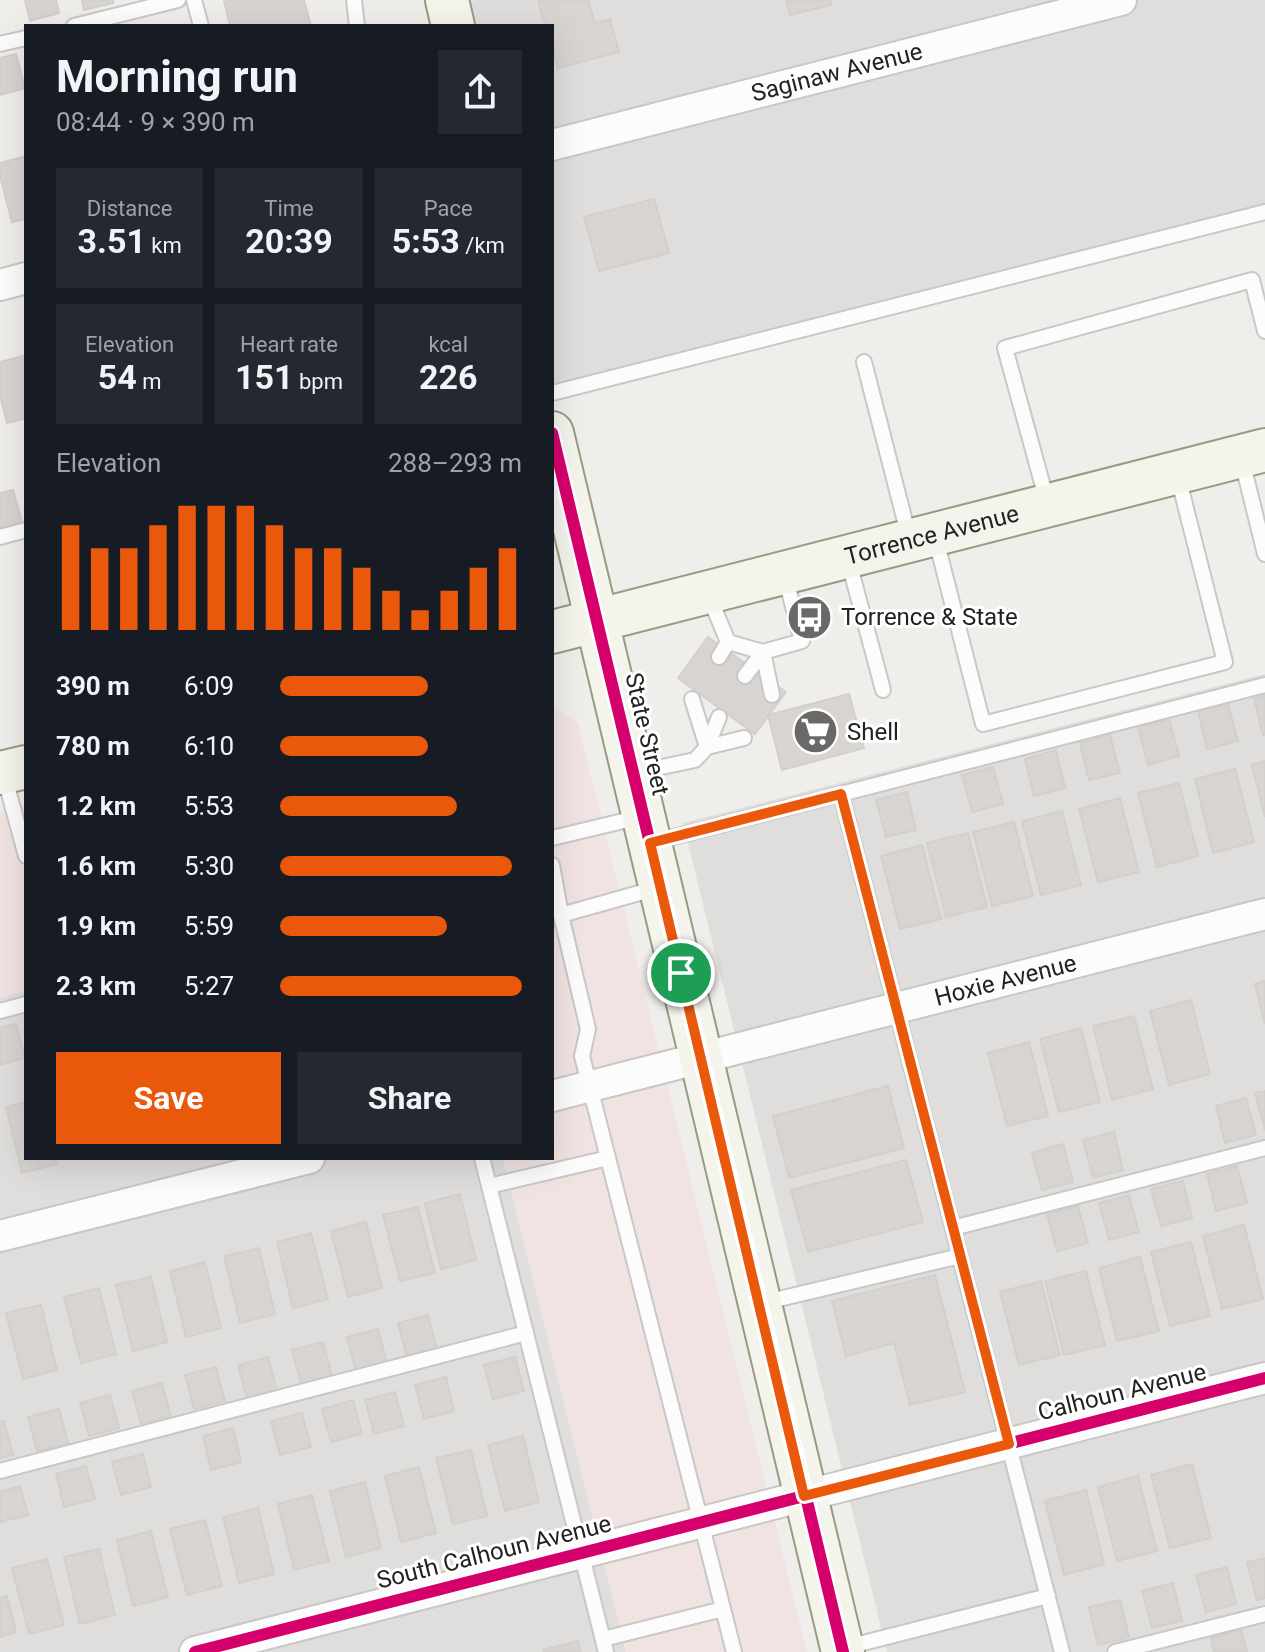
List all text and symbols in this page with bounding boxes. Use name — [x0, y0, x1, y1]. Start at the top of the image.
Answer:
street label: Saginaw Avenue — [748, 37, 925, 108]
button: share — [438, 50, 522, 134]
text: Morning run — [56, 51, 298, 103]
text: 08:44 · 9 × 390 m — [56, 107, 255, 137]
text: Distance — [87, 196, 172, 221]
text: Time — [264, 196, 314, 221]
text: Pace — [424, 196, 473, 221]
text: 3.51 — [78, 221, 146, 261]
text: 20:39 — [245, 221, 333, 261]
text: 5:53 — [392, 221, 460, 261]
text: km — [146, 233, 182, 258]
text: /km — [460, 233, 505, 258]
text: Elevation — [85, 332, 174, 357]
text: Heart rate — [240, 332, 338, 357]
text: kcal — [428, 332, 468, 357]
text: 54 — [98, 357, 137, 397]
text: 151 — [235, 357, 294, 397]
text: 226 — [419, 357, 478, 397]
text: m — [137, 369, 162, 394]
text: bpm — [294, 369, 343, 394]
text: Elevation — [56, 448, 161, 478]
text: 288–293 m — [388, 448, 522, 478]
street label: Torrence Avenue — [842, 499, 1022, 571]
bus stop icon: Torrence & State — [786, 593, 834, 641]
place label: Torrence & State — [841, 603, 1018, 631]
street label: State Street — [619, 670, 675, 798]
text: 390 m — [56, 671, 130, 701]
text: 6:09 — [184, 671, 234, 701]
supermarket icon: Shell — [792, 708, 840, 756]
place label: Shell — [847, 718, 899, 746]
text: 780 m — [56, 731, 130, 761]
text: 6:10 — [184, 731, 234, 761]
text: 1.2 km — [56, 791, 136, 821]
text: 5:53 — [184, 791, 234, 821]
text: 1.6 km — [56, 851, 136, 881]
text: 5:30 — [184, 851, 234, 881]
text: 1.9 km — [56, 911, 136, 941]
text: 5:59 — [184, 911, 234, 941]
pin — [647, 939, 715, 1007]
street label: Hoxie Avenue — [931, 949, 1079, 1012]
icon: arrive — [659, 951, 703, 995]
text: 2.3 km — [56, 971, 136, 1001]
text: 5:27 — [184, 971, 234, 1001]
button: Save — [56, 1052, 281, 1144]
button: Share — [297, 1052, 522, 1144]
street label: Calhoun Avenue — [1035, 1358, 1209, 1426]
street label: South Calhoun Avenue — [374, 1509, 614, 1595]

